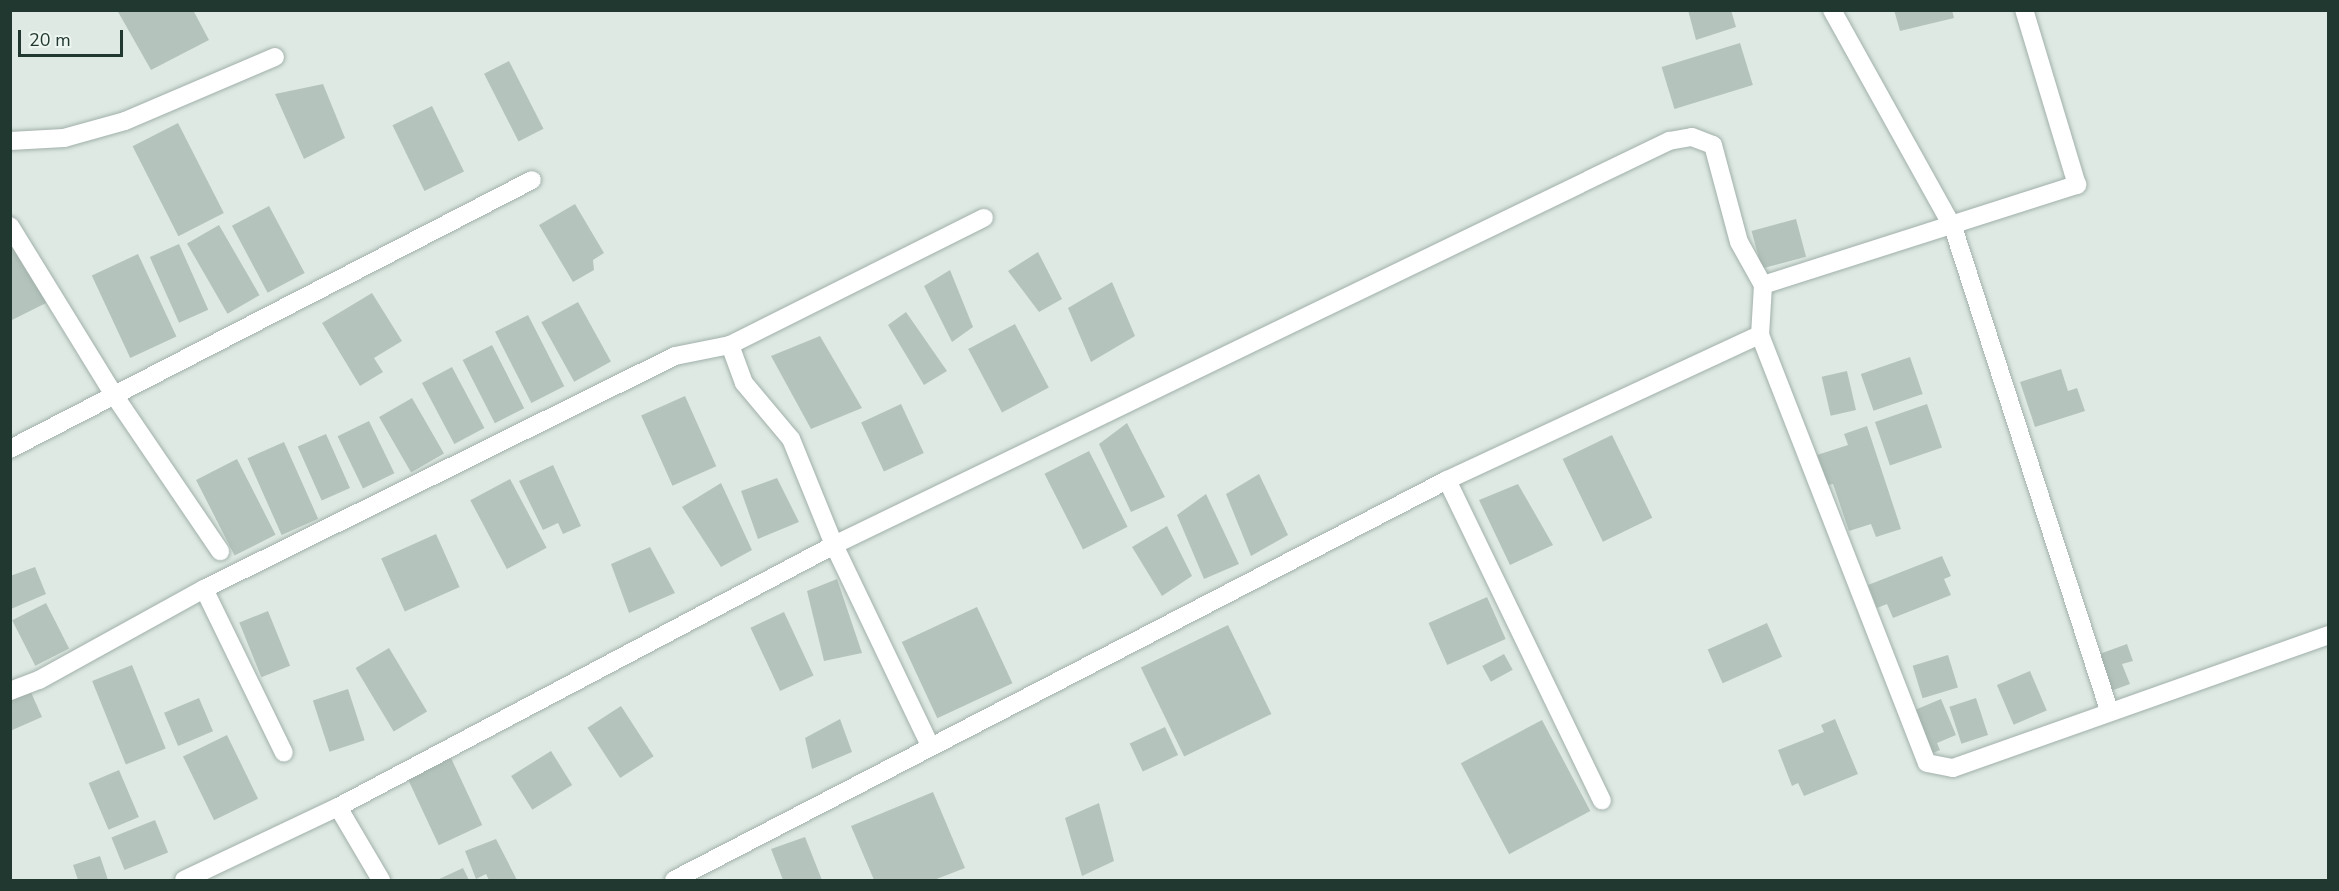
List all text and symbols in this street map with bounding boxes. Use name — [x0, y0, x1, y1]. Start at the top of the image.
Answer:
scale bar — [21, 18, 126, 56]
text: 20 m — [29, 28, 71, 52]

